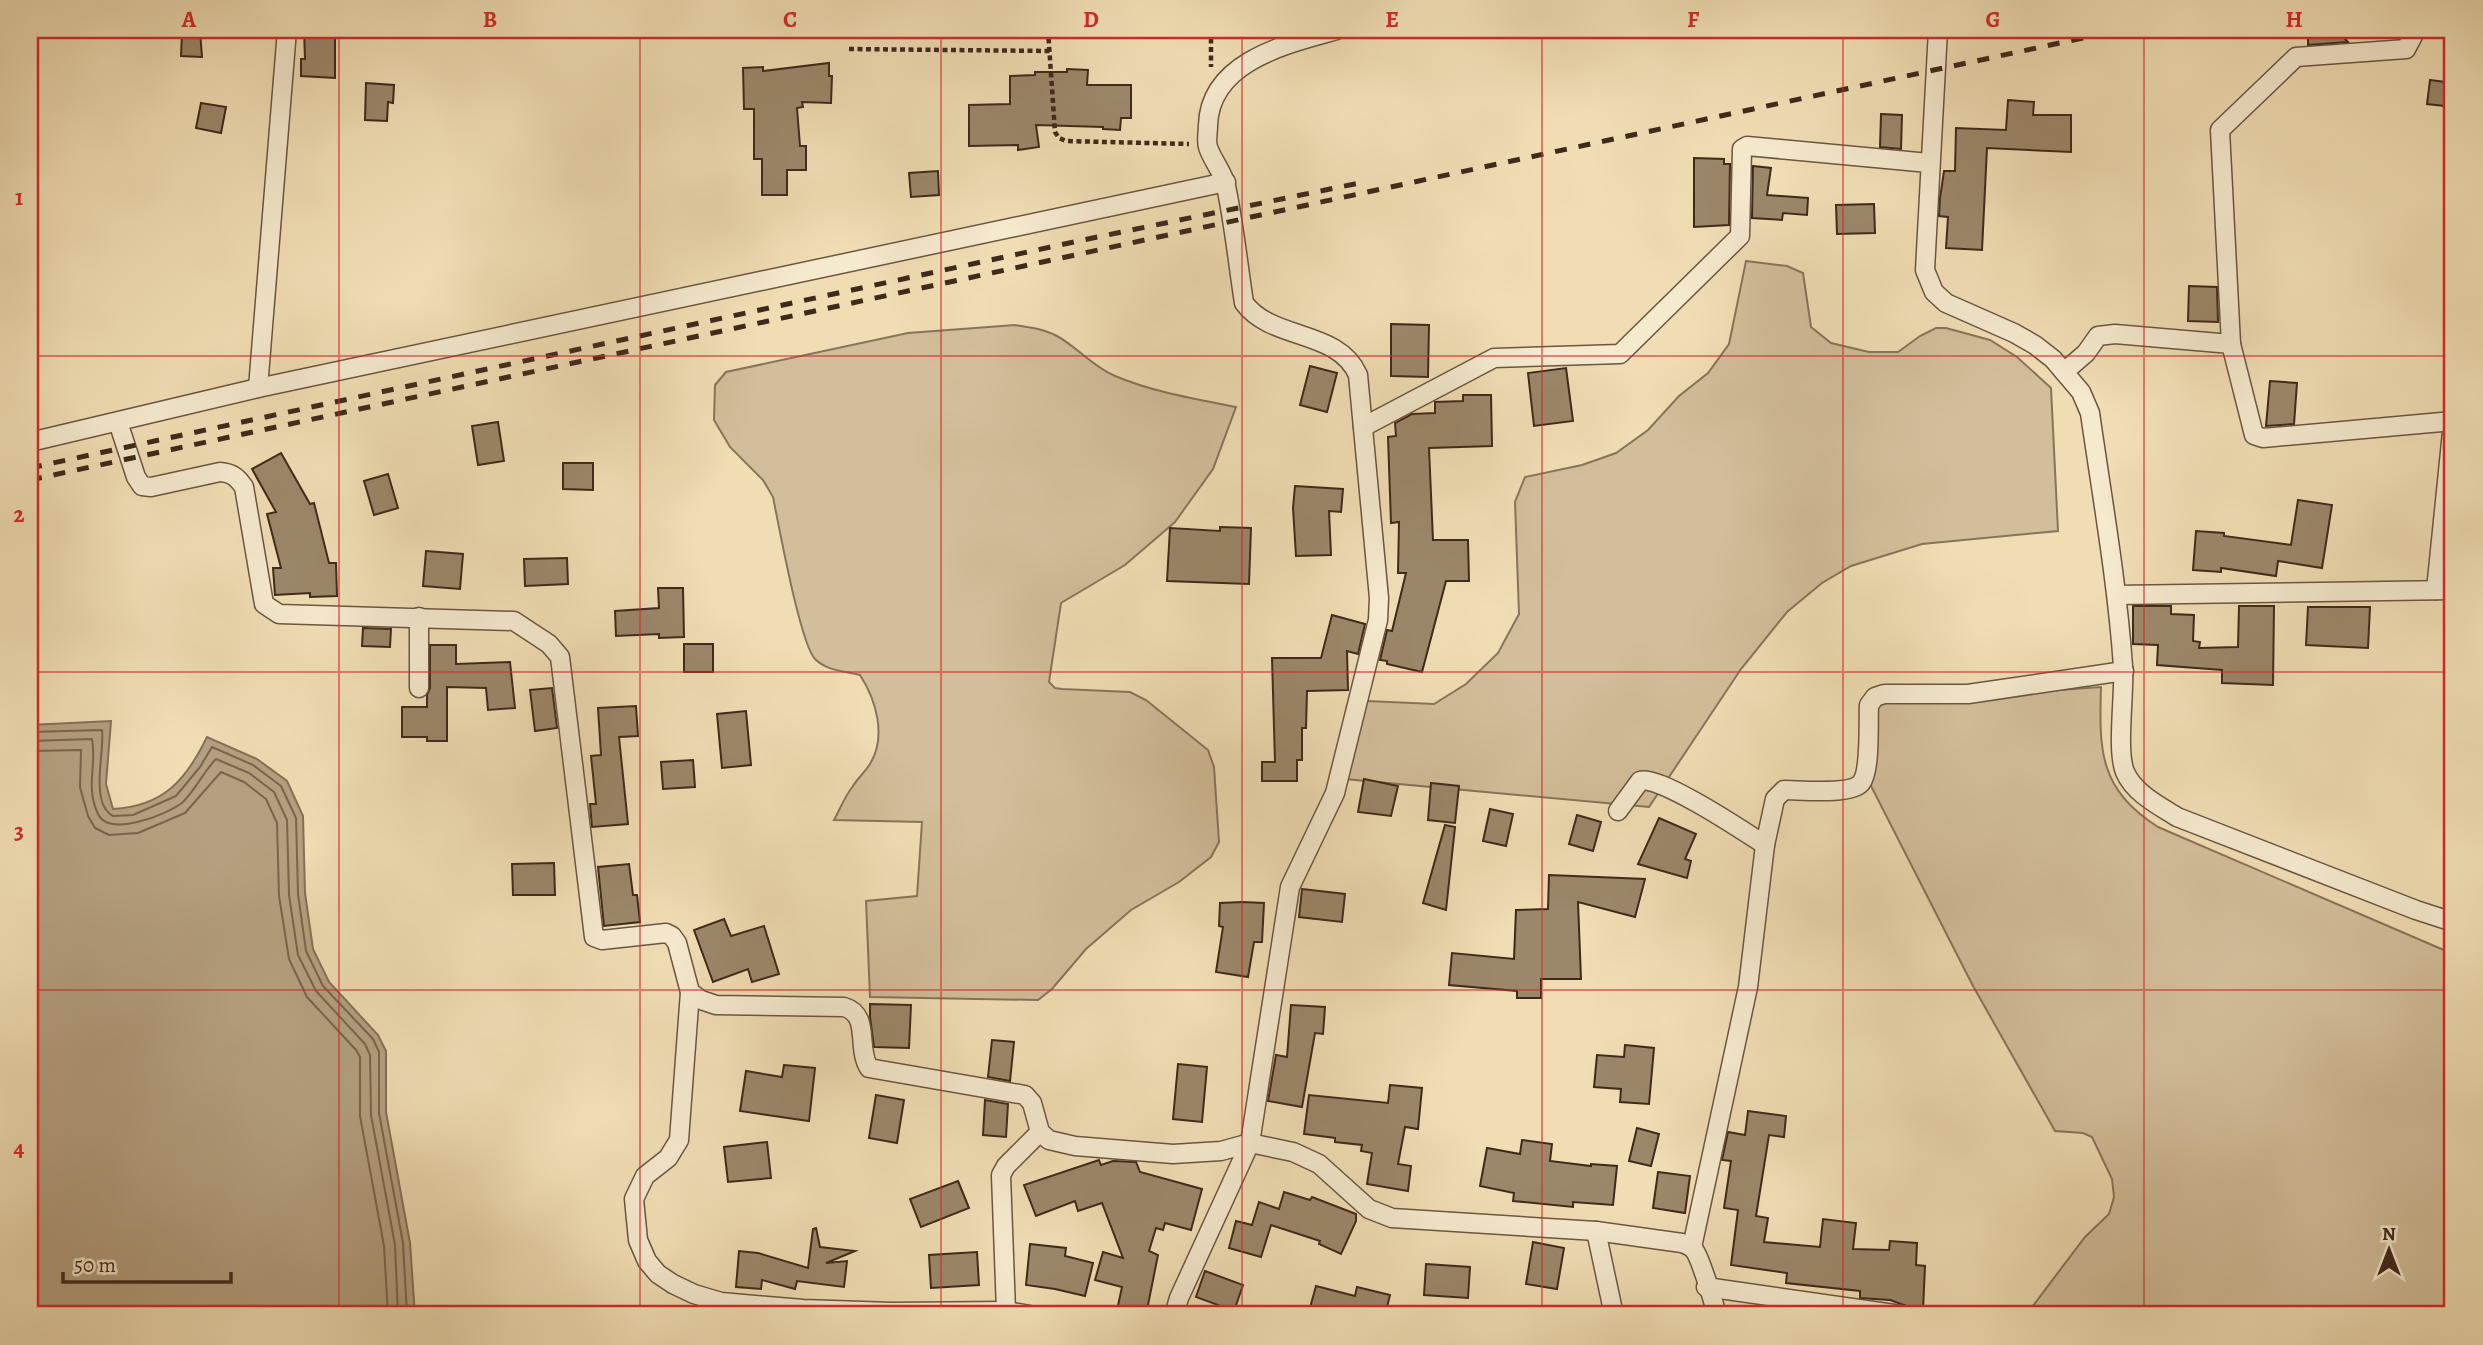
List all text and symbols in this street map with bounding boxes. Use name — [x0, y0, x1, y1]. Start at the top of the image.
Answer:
text: A — [181, 4, 197, 35]
text: B — [483, 4, 497, 35]
text: C — [783, 4, 797, 35]
text: D — [1083, 4, 1099, 35]
text: E — [1385, 4, 1399, 35]
text: F — [1687, 4, 1700, 35]
text: G — [1985, 4, 2001, 35]
text: H — [2285, 4, 2303, 35]
text: 1 — [15, 182, 23, 213]
text: 2 — [13, 499, 25, 530]
text: 3 — [14, 816, 24, 847]
text: 4 — [14, 1133, 25, 1164]
north arrow — [2354, 1216, 2424, 1286]
text: N — [2382, 1221, 2396, 1247]
scale bar — [63, 1240, 231, 1284]
text: 50 m — [74, 1251, 116, 1279]

